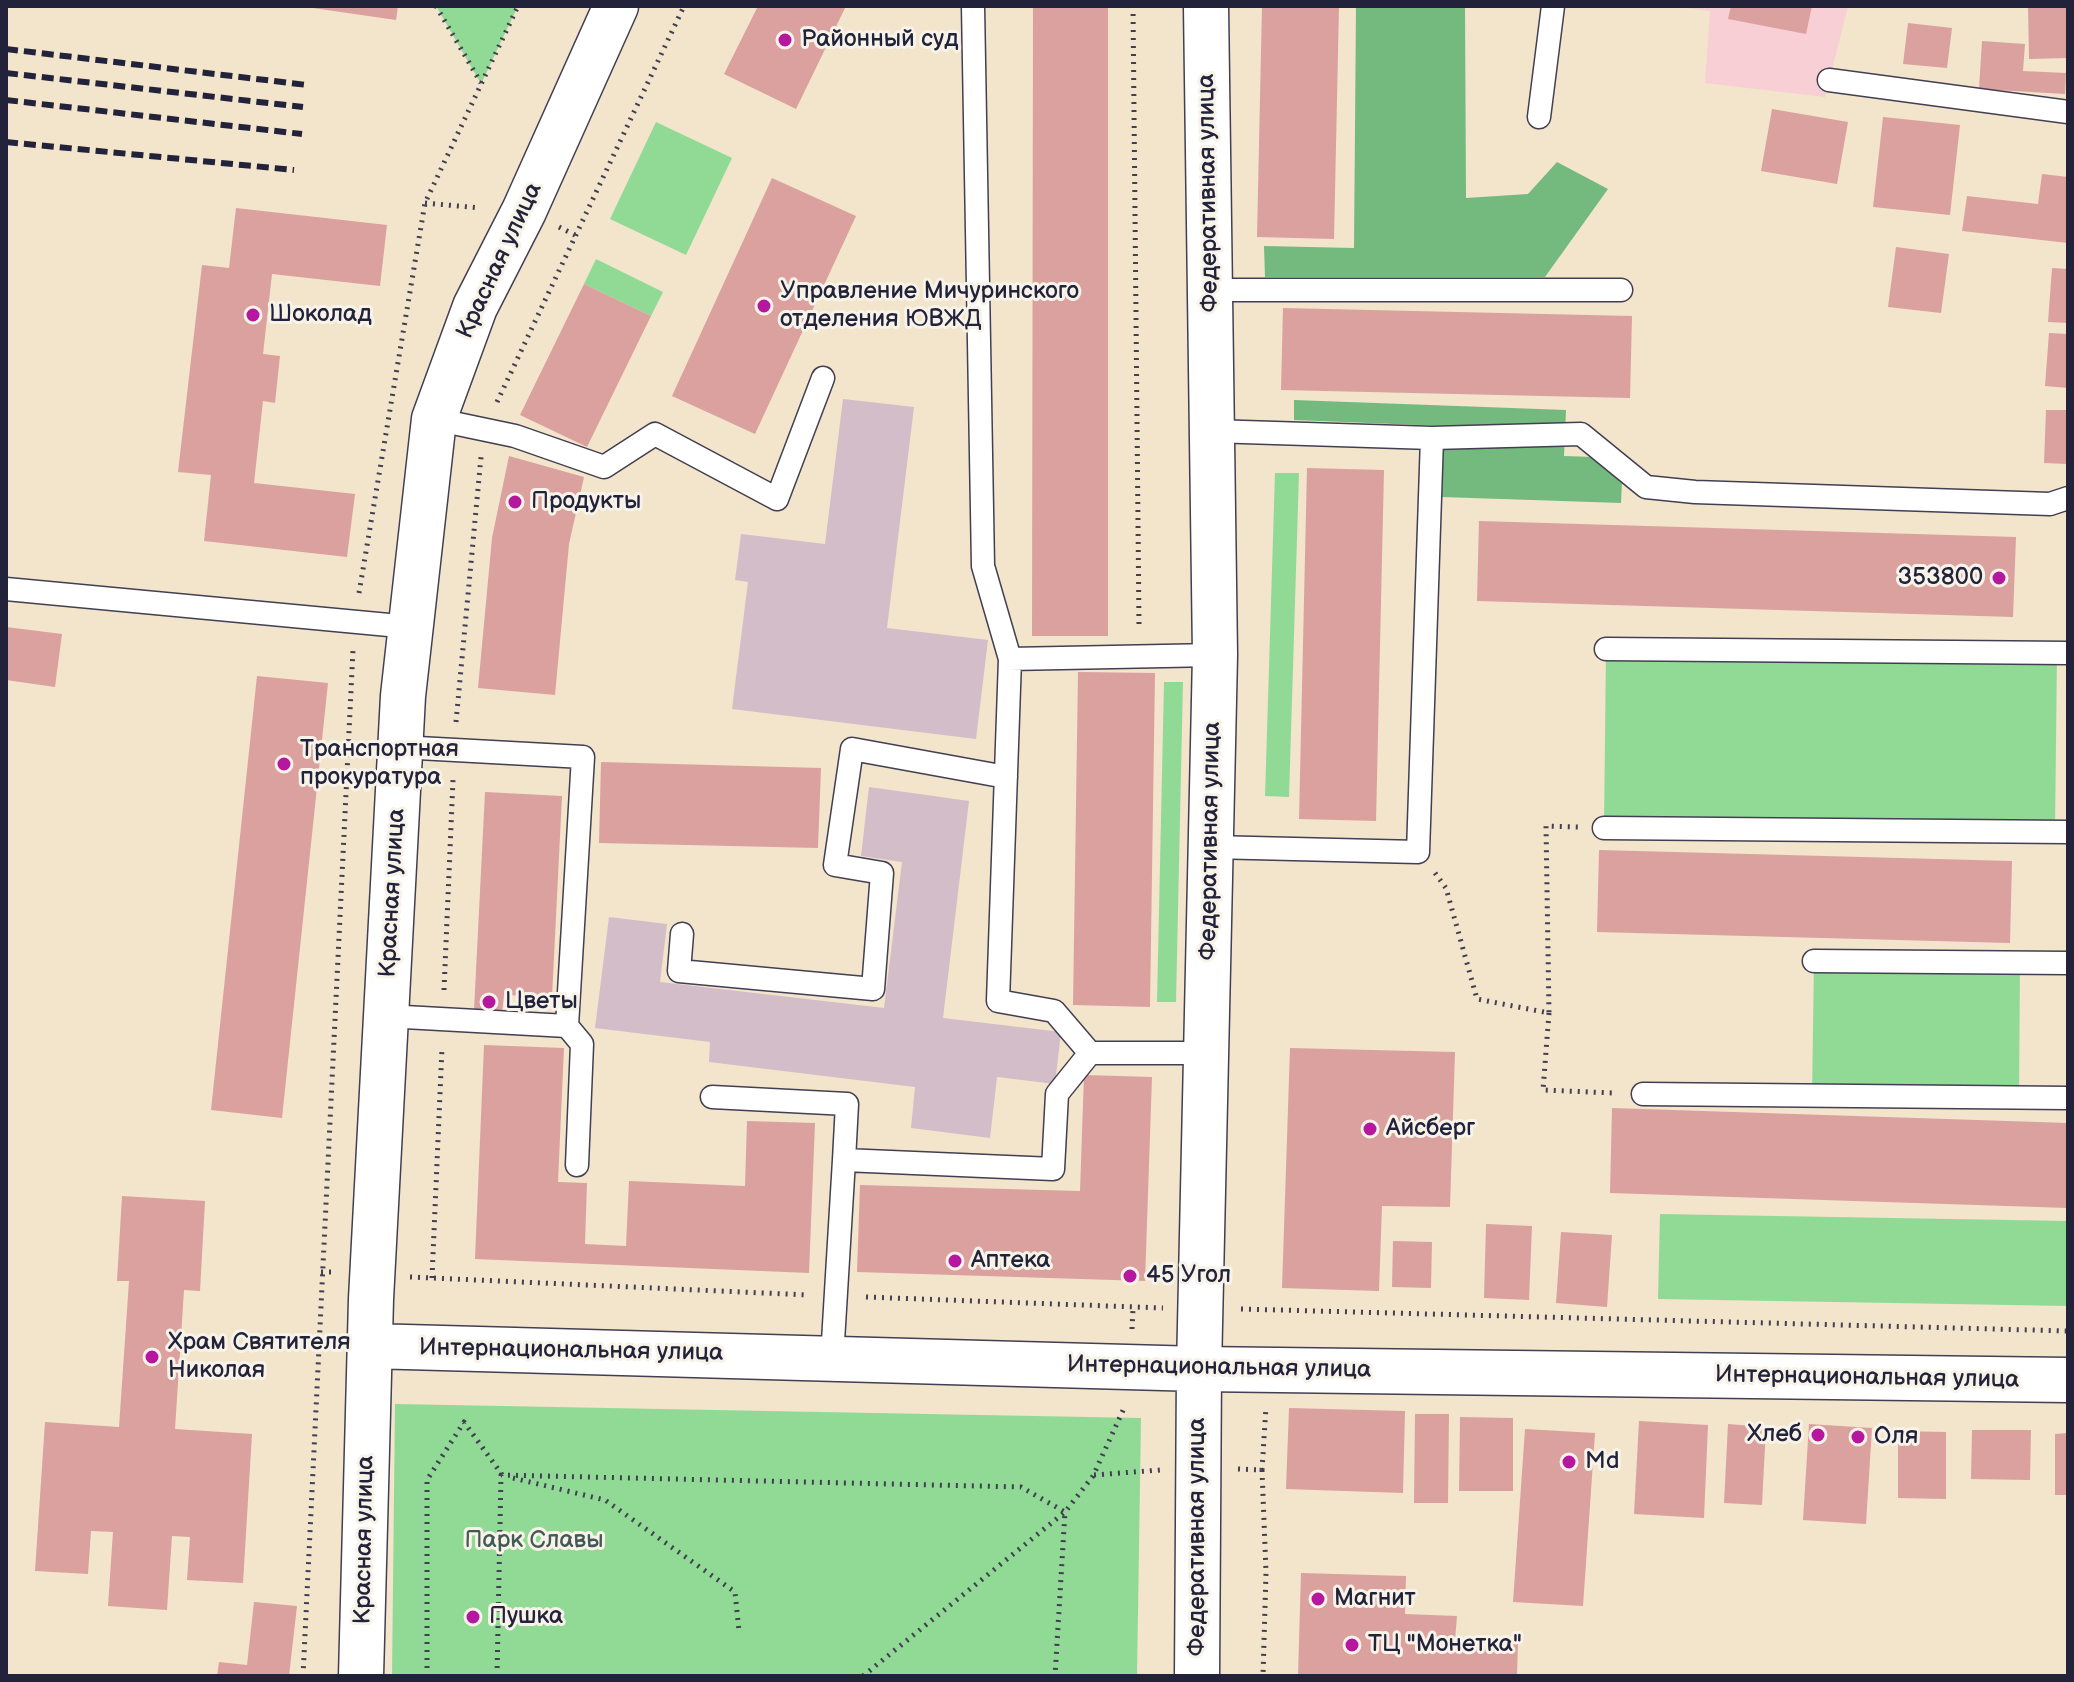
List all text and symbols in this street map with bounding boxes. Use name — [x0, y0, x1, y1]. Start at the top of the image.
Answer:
place label: Районный суд — [801, 26, 959, 54]
marker: Районный суд — [776, 31, 794, 49]
street label: Федеративная улица — [1193, 73, 1225, 313]
street label: Красная улица — [451, 178, 549, 344]
place label: Управление Мичуринского отделения ЮВЖД — [780, 278, 1079, 334]
marker: Управление Мичуринского отделения ЮВЖД — [755, 297, 773, 315]
place label: Шоколад — [269, 301, 372, 329]
marker: Шоколад — [244, 306, 262, 324]
place label: Продукты — [531, 488, 641, 516]
marker: Продукты — [506, 493, 524, 511]
place label: 353800 — [1898, 564, 1983, 592]
marker: 353800 — [1990, 569, 2008, 587]
street label: Федеративная улица — [1195, 721, 1227, 961]
place label: Транспортная прокуратура — [300, 736, 459, 792]
marker: Транспортная прокуратура — [275, 755, 293, 773]
street label: Красная улица — [374, 808, 412, 978]
place label: Цветы — [505, 988, 578, 1016]
marker: Цветы — [480, 993, 498, 1011]
place label: Айсберг — [1386, 1115, 1475, 1143]
marker: Айсберг — [1361, 1120, 1379, 1138]
place label: Аптека — [971, 1247, 1051, 1275]
marker: Аптека — [946, 1252, 964, 1270]
place label: 45 Угол — [1146, 1262, 1231, 1290]
marker: 45 Угол — [1121, 1267, 1139, 1285]
place label: Храм Святителя Николая — [168, 1329, 351, 1385]
street label: Интернациональная улица — [419, 1334, 723, 1368]
marker: Храм Святителя Николая — [143, 1348, 161, 1366]
street label: Интернациональная улица — [1067, 1351, 1371, 1385]
street label: Интернациональная улица — [1715, 1361, 2019, 1395]
street label: Федеративная улица — [1184, 1418, 1212, 1656]
place label: Хлеб — [1747, 1421, 1802, 1449]
place label: Оля — [1874, 1423, 1918, 1451]
marker: Хлеб — [1809, 1426, 1827, 1444]
marker: Оля — [1849, 1428, 1867, 1446]
place label: Md — [1585, 1448, 1619, 1476]
marker: Md — [1560, 1453, 1578, 1471]
street label: Красная улица — [349, 1455, 381, 1625]
park label: Парк Славы — [465, 1527, 603, 1555]
place label: Магнит — [1334, 1585, 1416, 1613]
marker: Магнит — [1309, 1590, 1327, 1608]
place label: Пушка — [489, 1603, 563, 1631]
marker: Пушка — [464, 1608, 482, 1626]
place label: ТЦ "Монетка" — [1368, 1631, 1522, 1659]
marker: ТЦ "Монетка" — [1343, 1636, 1361, 1654]

